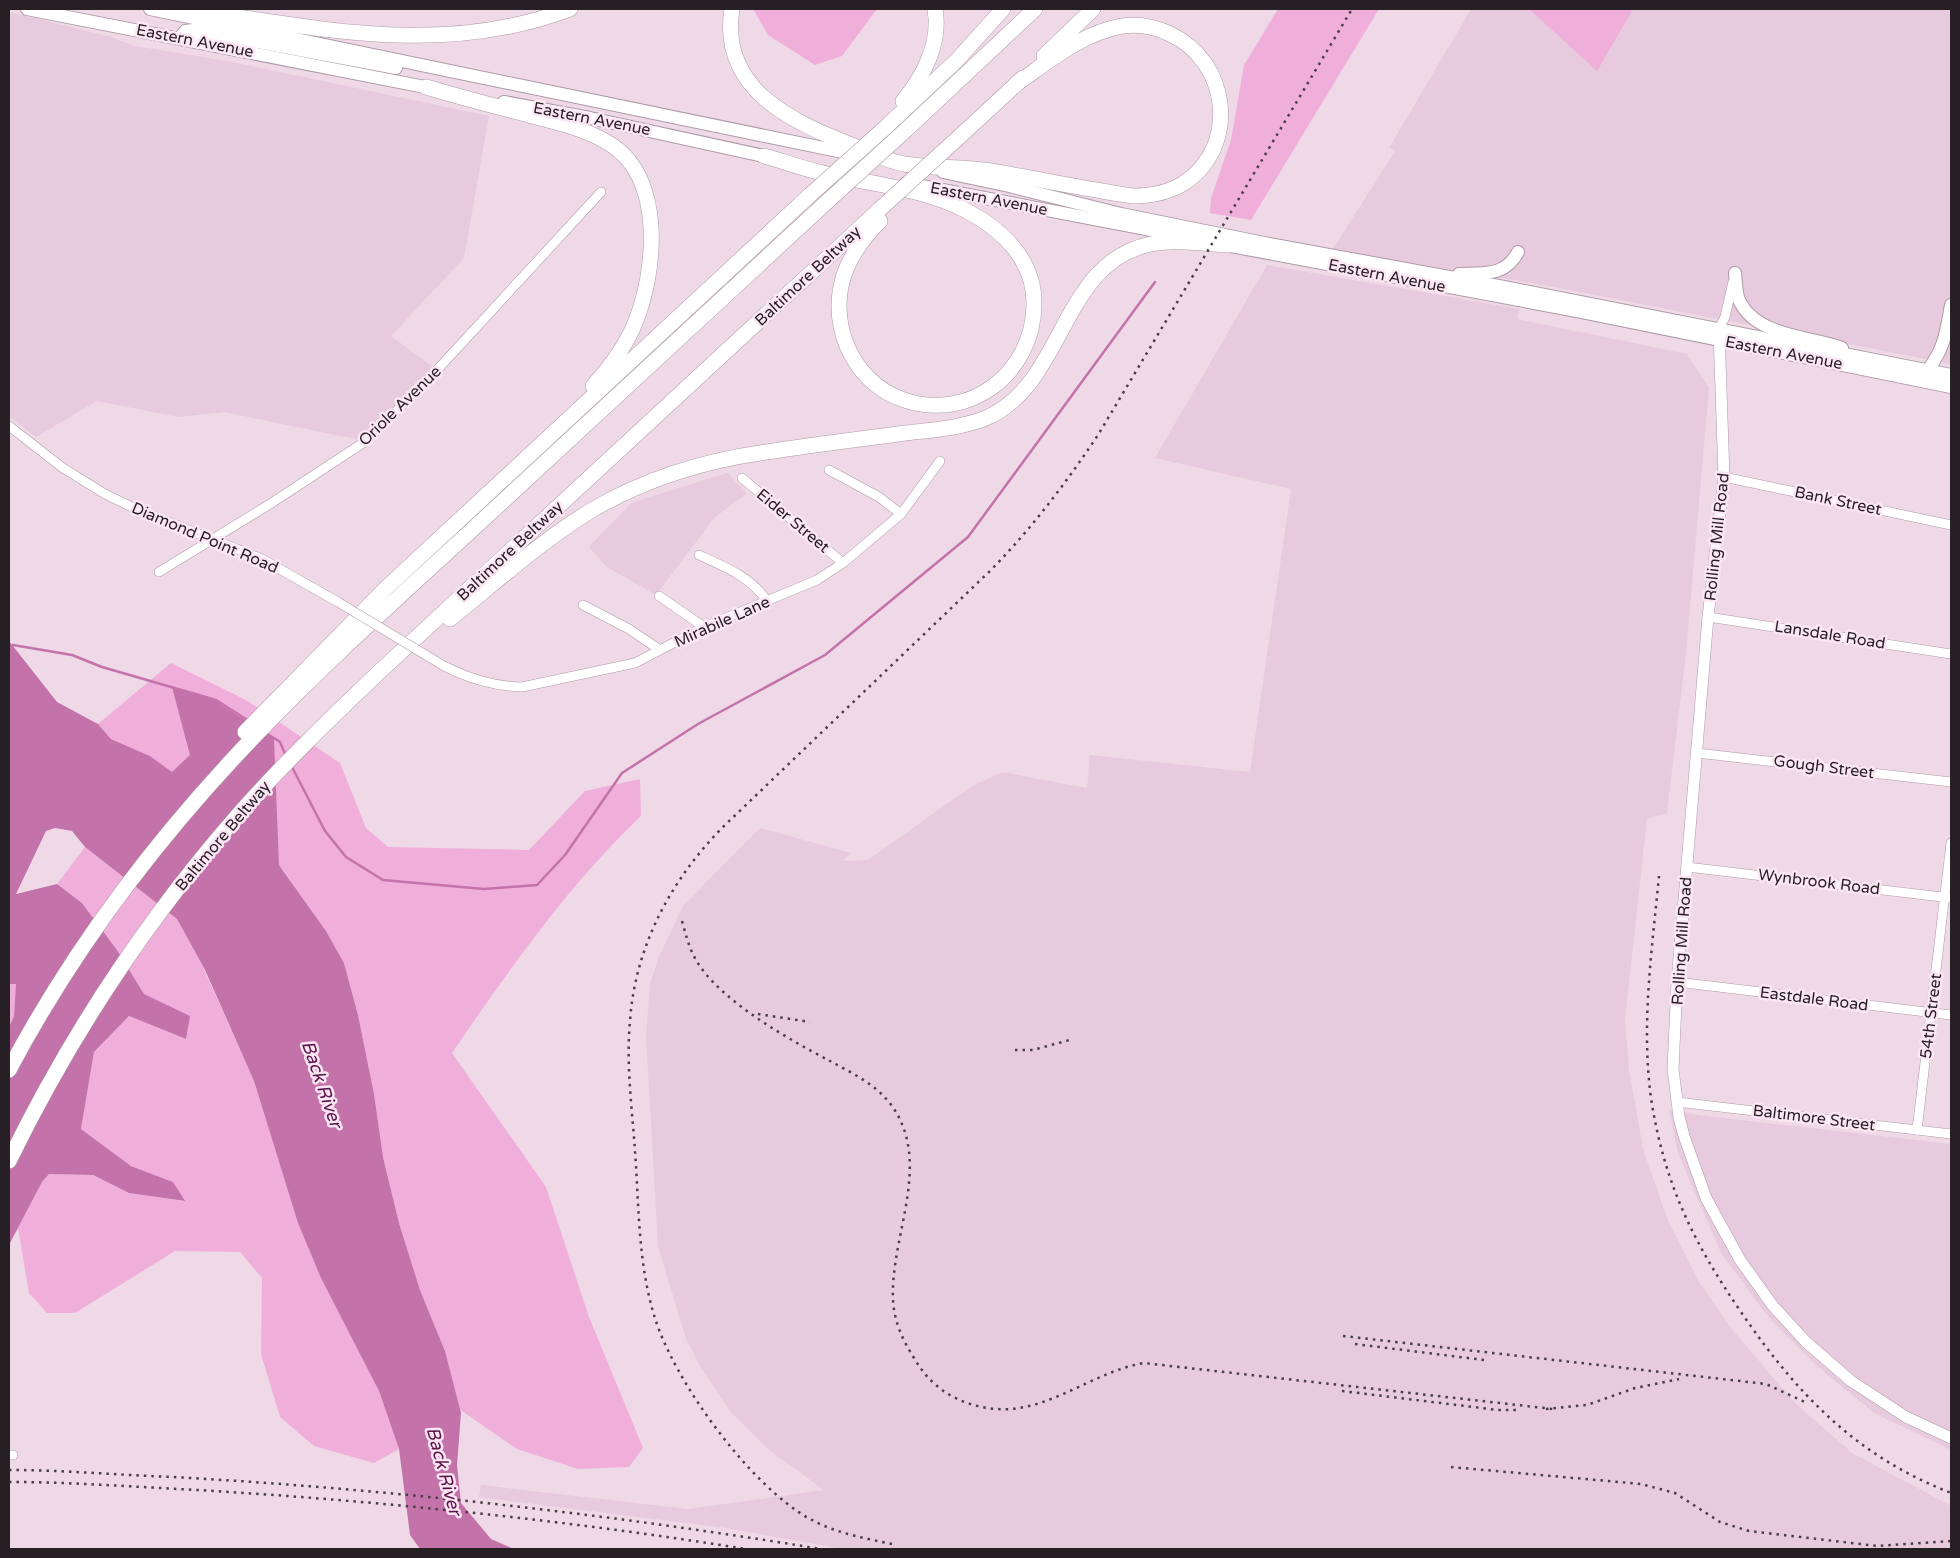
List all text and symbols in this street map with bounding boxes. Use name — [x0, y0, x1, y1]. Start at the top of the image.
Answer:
street label: Eastern Avenue — [135, 20, 255, 62]
street label: Eastern Avenue — [532, 98, 652, 140]
street label: Eastern Avenue — [929, 178, 1049, 220]
street label: Baltimore Beltway — [751, 221, 865, 330]
street label: Eastern Avenue — [1327, 255, 1447, 297]
street label: Eastern Avenue — [1724, 332, 1844, 374]
street label: Oriole Avenue — [355, 362, 445, 450]
street label: Rolling Mill Road — [1700, 472, 1734, 602]
street label: Bank Street — [1793, 482, 1883, 520]
street label: Eider Street — [752, 485, 834, 557]
street label: Baltimore Beltway — [453, 496, 567, 605]
street label: Diamond Point Road — [129, 498, 281, 578]
street label: Mirabile Lane — [671, 592, 773, 652]
street label: Lansdale Road — [1773, 616, 1887, 654]
street label: Gough Street — [1773, 751, 1875, 783]
street label: Baltimore Beltway — [171, 776, 275, 895]
street label: Wynbrook Road — [1757, 865, 1881, 899]
street label: Rolling Mill Road — [1668, 876, 1696, 1006]
street label: 54th Street — [1916, 972, 1946, 1060]
street label: Eastdale Road — [1759, 982, 1869, 1016]
water label: Back River — [297, 1038, 348, 1132]
street label: Baltimore Street — [1752, 1101, 1876, 1135]
water label: Back River — [422, 1424, 467, 1520]

